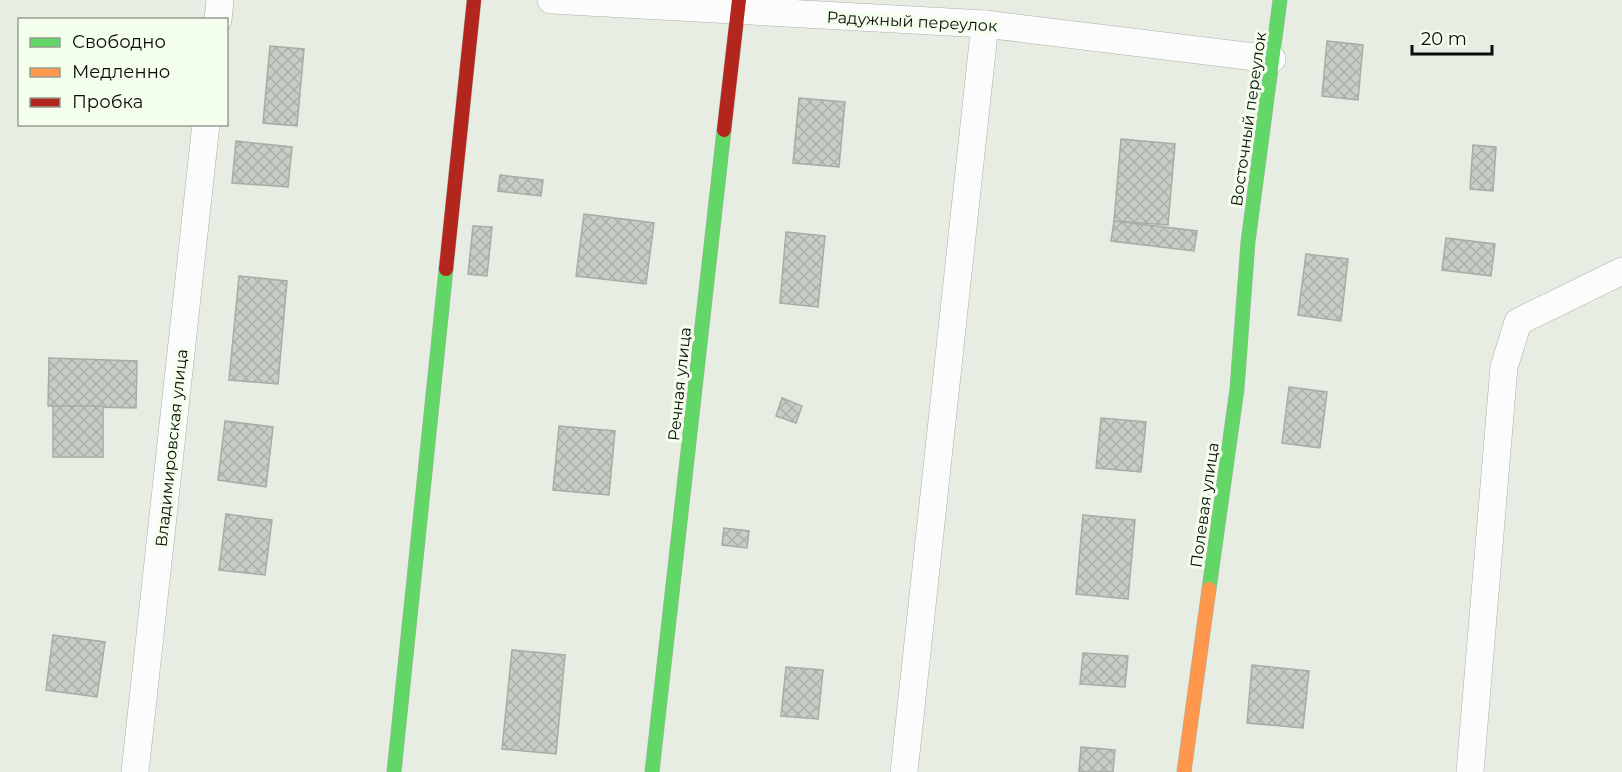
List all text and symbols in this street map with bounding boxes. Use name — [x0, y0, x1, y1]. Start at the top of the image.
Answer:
street label: Радужный переулок — [826, 8, 998, 35]
legend — [18, 18, 228, 126]
scale bar — [1412, 18, 1492, 56]
text: 20 m — [1421, 28, 1467, 50]
street label: Восточный переулок — [1227, 30, 1270, 208]
text: Свободно — [72, 31, 166, 53]
text: Медленно — [72, 61, 170, 83]
text: Пробка — [72, 91, 143, 113]
street label: Речная улица — [664, 326, 695, 442]
street label: Владимировская улица — [152, 348, 191, 548]
street label: Полевая улица — [1186, 441, 1223, 569]

